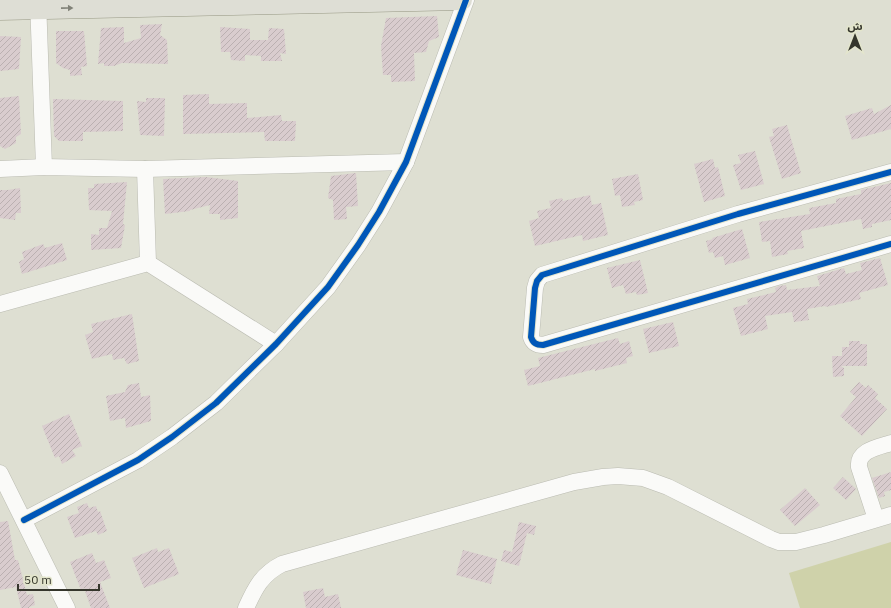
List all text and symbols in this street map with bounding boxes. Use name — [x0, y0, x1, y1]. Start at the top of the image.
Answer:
one-way arrow — [61, 5, 73, 12]
north arrow — [835, 16, 875, 56]
text: ش — [847, 19, 863, 33]
scale bar — [18, 566, 99, 592]
text: 50 m — [24, 572, 52, 587]

